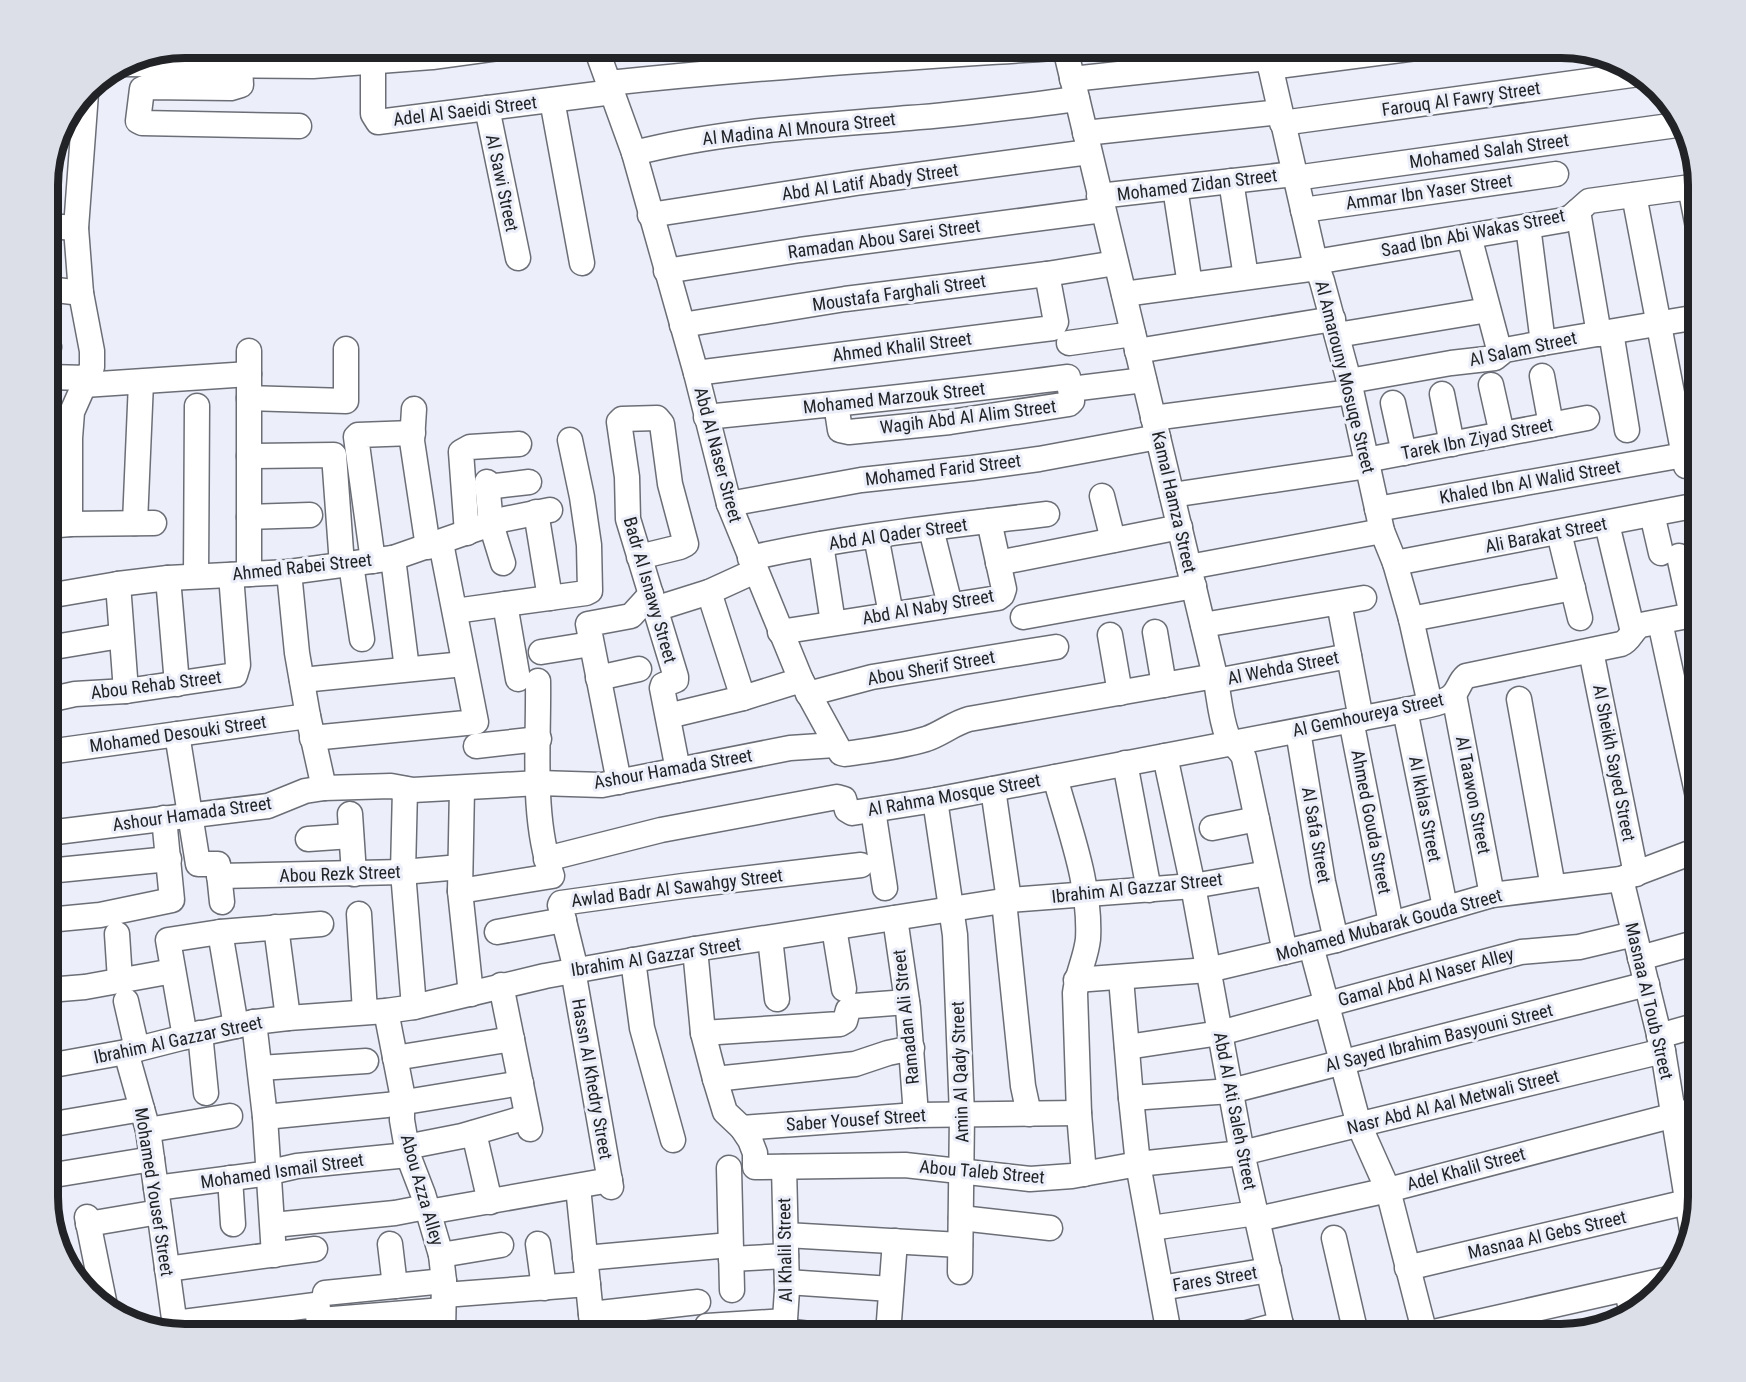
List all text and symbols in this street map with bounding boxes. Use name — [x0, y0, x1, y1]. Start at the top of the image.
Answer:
street label: Farouq Al Fawry Street — [1380, 77, 1542, 120]
street label: Adel Al Saeidi Street — [392, 91, 538, 130]
street label: Al Madina Al Mnoura Street — [701, 108, 897, 149]
street label: Mohamed Salah Street — [1408, 129, 1570, 172]
street label: Al Sawi Street — [482, 132, 523, 233]
street label: Abd Al Latif Abady Street — [780, 159, 960, 204]
street label: Mohamed Zidan Street — [1116, 164, 1278, 205]
street label: Ammar Ibn Yaser Street — [1344, 169, 1513, 214]
street label: Saad Ibn Abi Wakas Street — [1379, 204, 1567, 261]
street label: Ramadan Abou Sarei Street — [786, 215, 981, 262]
street label: Moustafa Farghali Street — [811, 270, 987, 315]
street label: Al Amarouny Mosuqe Street — [1311, 278, 1380, 475]
street label: Al Salam Street — [1467, 327, 1578, 370]
street label: Ahmed Khalil Street — [831, 328, 973, 365]
street label: Mohamed Marzouk Street — [802, 378, 986, 417]
street label: Abd Al Naser Street — [690, 385, 747, 525]
street label: Wagih Abd Al Alim Street — [879, 395, 1057, 438]
street label: Tarek Ibn Ziyad Street — [1399, 414, 1554, 464]
street label: Kamal Hamza Street — [1148, 429, 1201, 575]
street label: Mohamed Farid Street — [864, 450, 1022, 489]
street label: Khaled Ibn Al Walid Street — [1438, 455, 1622, 508]
street label: Ali Barakat Street — [1483, 512, 1608, 557]
street label: Abd Al Qader Street — [827, 513, 968, 554]
street label: Badr Al Isnawy Street — [620, 514, 681, 665]
street label: Ahmed Rabei Street — [231, 549, 373, 584]
street label: Abd Al Naby Street — [860, 585, 995, 628]
street label: Abou Sherif Street — [865, 646, 996, 689]
street label: Al Wehda Street — [1225, 646, 1340, 689]
street label: Abou Rehab Street — [89, 666, 223, 703]
street label: Al Sheikh Sayed Street — [1589, 683, 1640, 843]
street label: Al Gemhoureya Street — [1291, 688, 1445, 741]
street label: Mohamed Desouki Street — [88, 711, 268, 756]
street label: Al Taawon Street — [1452, 734, 1495, 856]
street label: Ashour Hamada Street — [592, 744, 754, 793]
street label: Ahmed Gouda Street — [1347, 748, 1396, 896]
street label: Al Ikhlas Street — [1405, 754, 1446, 864]
street label: Al Rahma Mosque Street — [866, 769, 1042, 820]
street label: Al Safa Street — [1298, 785, 1335, 885]
street label: Ashour Hamada Street — [111, 792, 273, 835]
street label: Abou Rezk Street — [279, 861, 401, 886]
street label: Awlad Badr Al Sawahgy Street — [570, 864, 784, 911]
street label: Ibrahim Al Gazzar Street — [1050, 868, 1223, 907]
street label: Mohamed Mubarak Gouda Street — [1274, 884, 1504, 965]
street label: Masnaa Al Toub Street — [1621, 920, 1678, 1081]
street label: Ibrahim Al Gazzar Street — [569, 933, 742, 980]
street label: Gamal Abd Al Naser Alley — [1336, 943, 1517, 1010]
street label: Ramadan Ali Street — [888, 948, 923, 1086]
street label: Hassn Al Khedry Street — [568, 997, 617, 1161]
street label: Al Sayed Ibrahim Basyouni Street — [1323, 999, 1555, 1076]
street label: Amin Al Qady Street — [947, 1001, 972, 1143]
street label: Ibrahim Al Gazzar Street — [92, 1011, 264, 1068]
street label: Abd Al Ati Saleh Street — [1210, 1030, 1261, 1192]
street label: Nasr Abd Al Aal Metwali Street — [1345, 1065, 1561, 1138]
street label: Saber Yousef Street — [785, 1104, 927, 1135]
street label: Mohamed Yousef Street — [131, 1106, 178, 1278]
street label: Abou Azza Alley — [397, 1132, 449, 1248]
street label: Adel Khalil Street — [1404, 1143, 1527, 1194]
street label: Mohamed Ismail Street — [199, 1149, 365, 1192]
street label: Abou Taleb Street — [919, 1156, 1045, 1187]
street label: Al Khalil Street — [773, 1198, 796, 1302]
street label: Masnaa Al Gebs Street — [1466, 1206, 1628, 1263]
street label: Fares Street — [1171, 1261, 1259, 1296]

